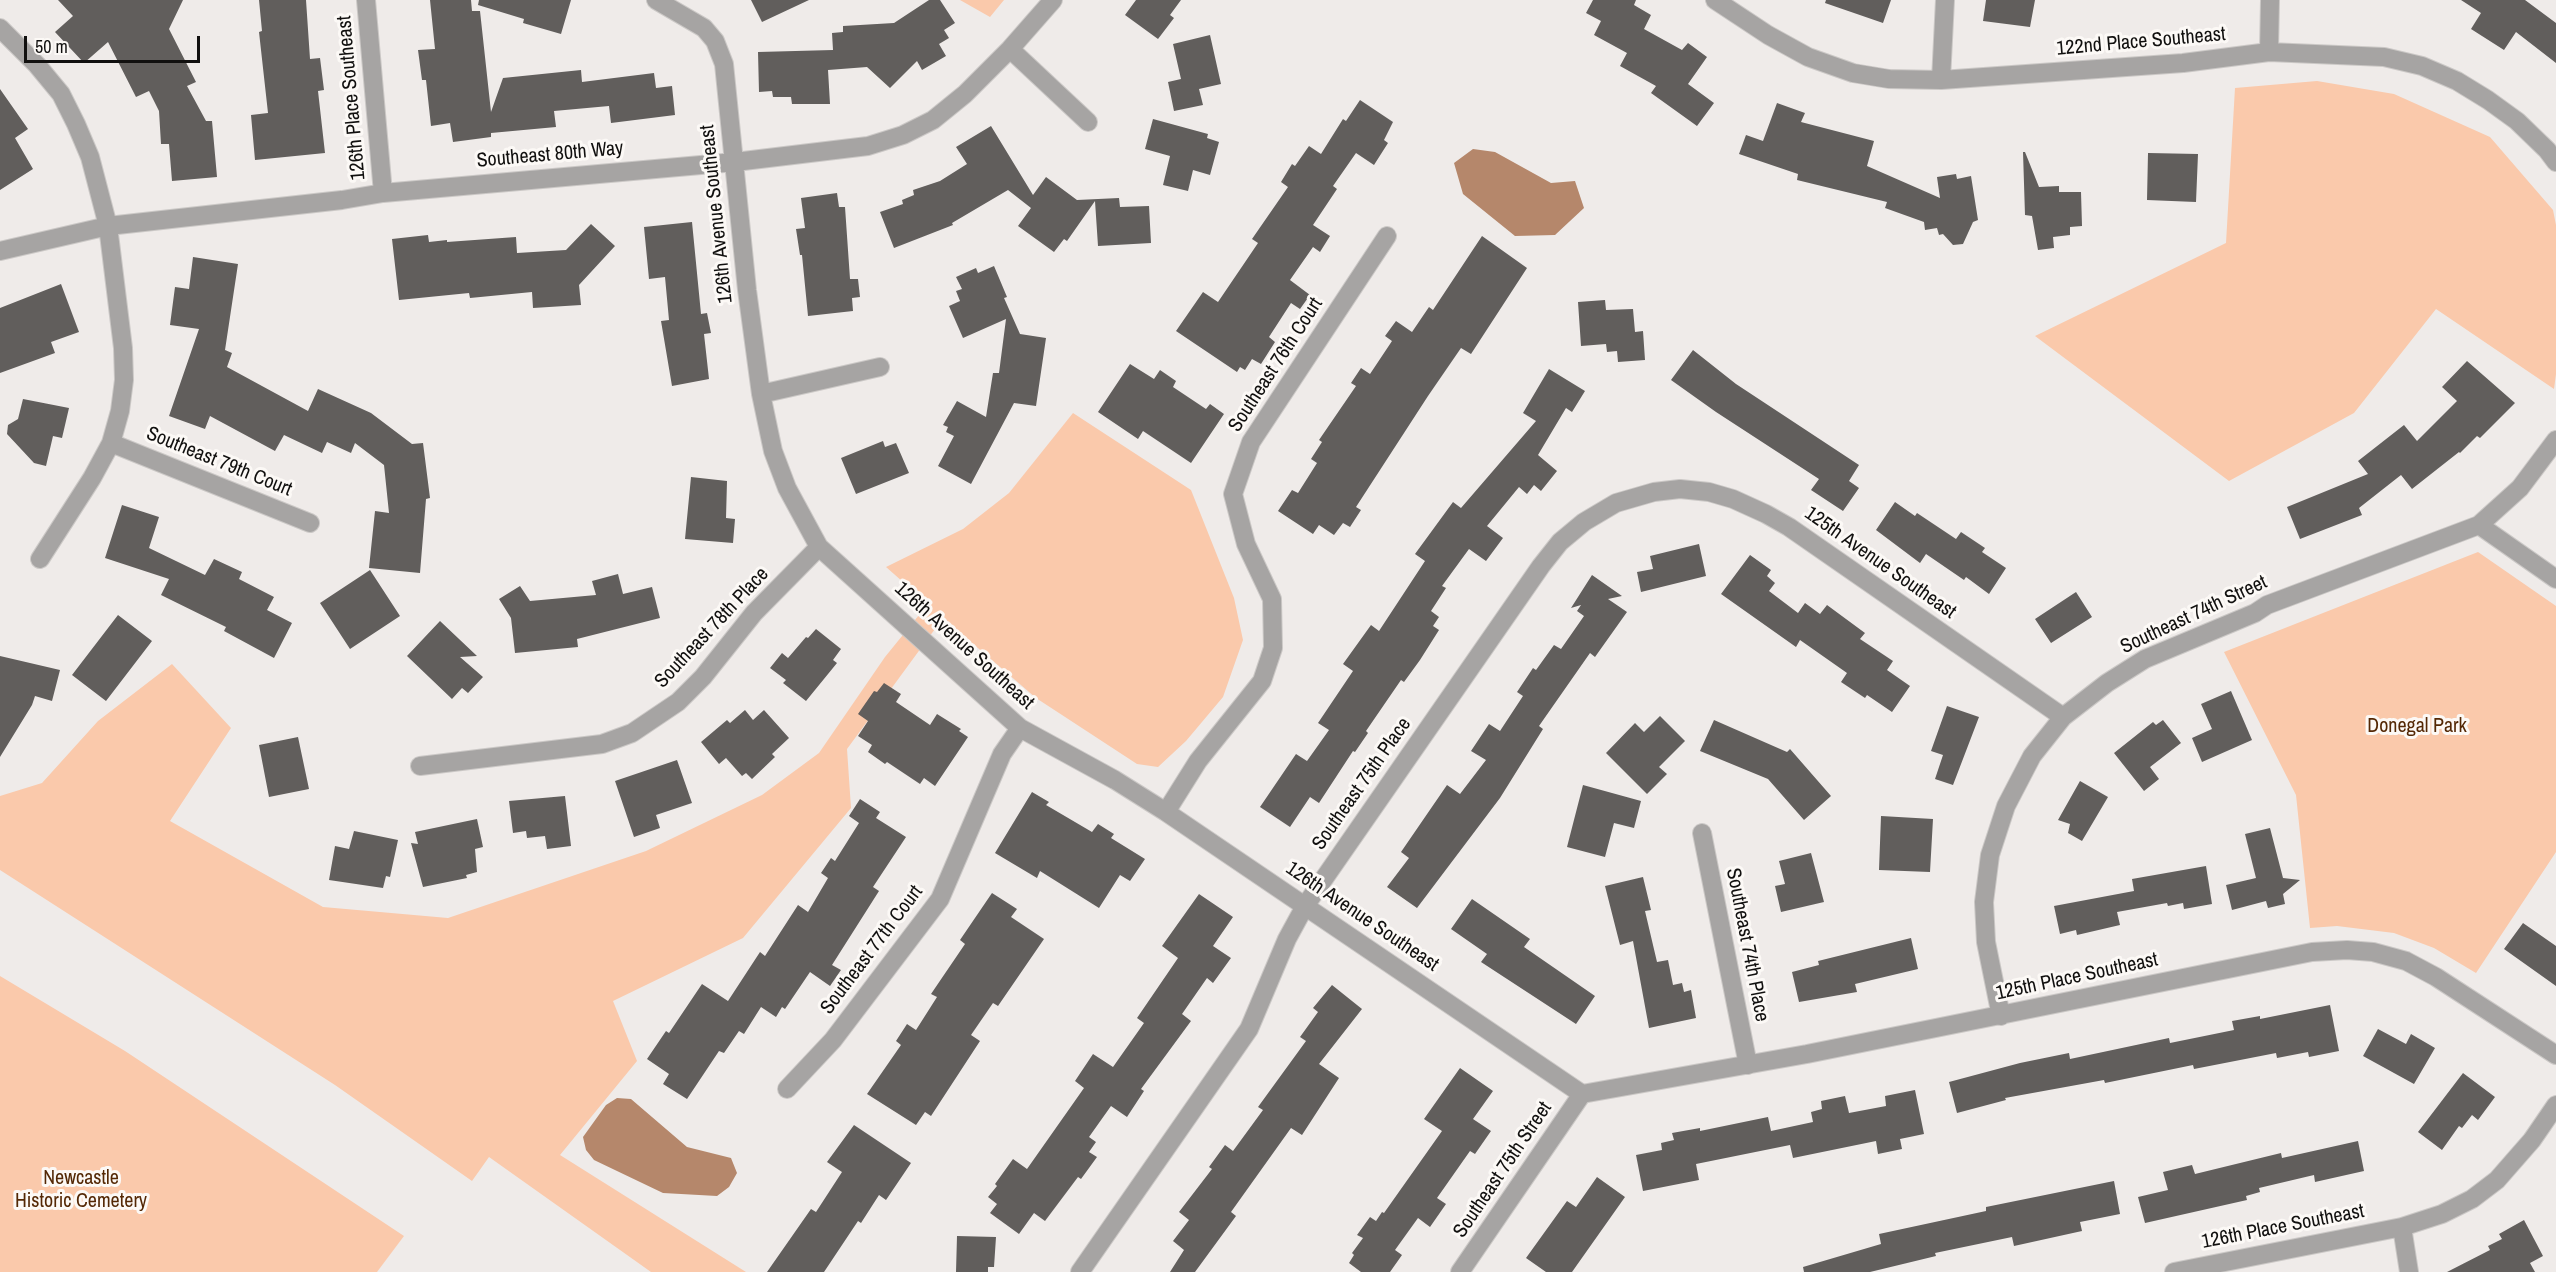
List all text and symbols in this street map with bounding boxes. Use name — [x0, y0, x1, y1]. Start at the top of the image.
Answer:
street label: 126th Place Southeast — [333, 15, 371, 181]
street label: 122nd Place Southeast — [2055, 23, 2227, 61]
scale bar — [27, 24, 202, 62]
text: 50 m — [35, 34, 68, 59]
street label: 126th Avenue Southeast — [696, 124, 738, 304]
street label: Southeast 80th Way — [476, 137, 624, 173]
street label: Southeast 76th Court — [1224, 293, 1328, 437]
street label: Southeast 79th Court — [143, 422, 295, 502]
street label: 125th Avenue Southeast — [1800, 502, 1960, 624]
street label: Southeast 78th Place — [650, 563, 774, 693]
street label: Southeast 74th Street — [2117, 571, 2271, 659]
street label: 126th Avenue Southeast — [889, 577, 1039, 715]
street label: Southeast 75th Place — [1307, 713, 1417, 855]
park label: Donegal Park — [2367, 715, 2467, 739]
street label: 126th Avenue Southeast — [1281, 857, 1443, 977]
street label: Southeast 74th Place — [1720, 866, 1774, 1024]
street label: Southeast 77th Court — [816, 881, 928, 1019]
street label: 125th Place Southeast — [1994, 948, 2160, 1006]
street label: Southeast 75th Street — [1449, 1098, 1557, 1242]
park label: Newcastle Historic Cemetery — [15, 1167, 147, 1214]
street label: 126th Place Southeast — [2200, 1199, 2366, 1255]

